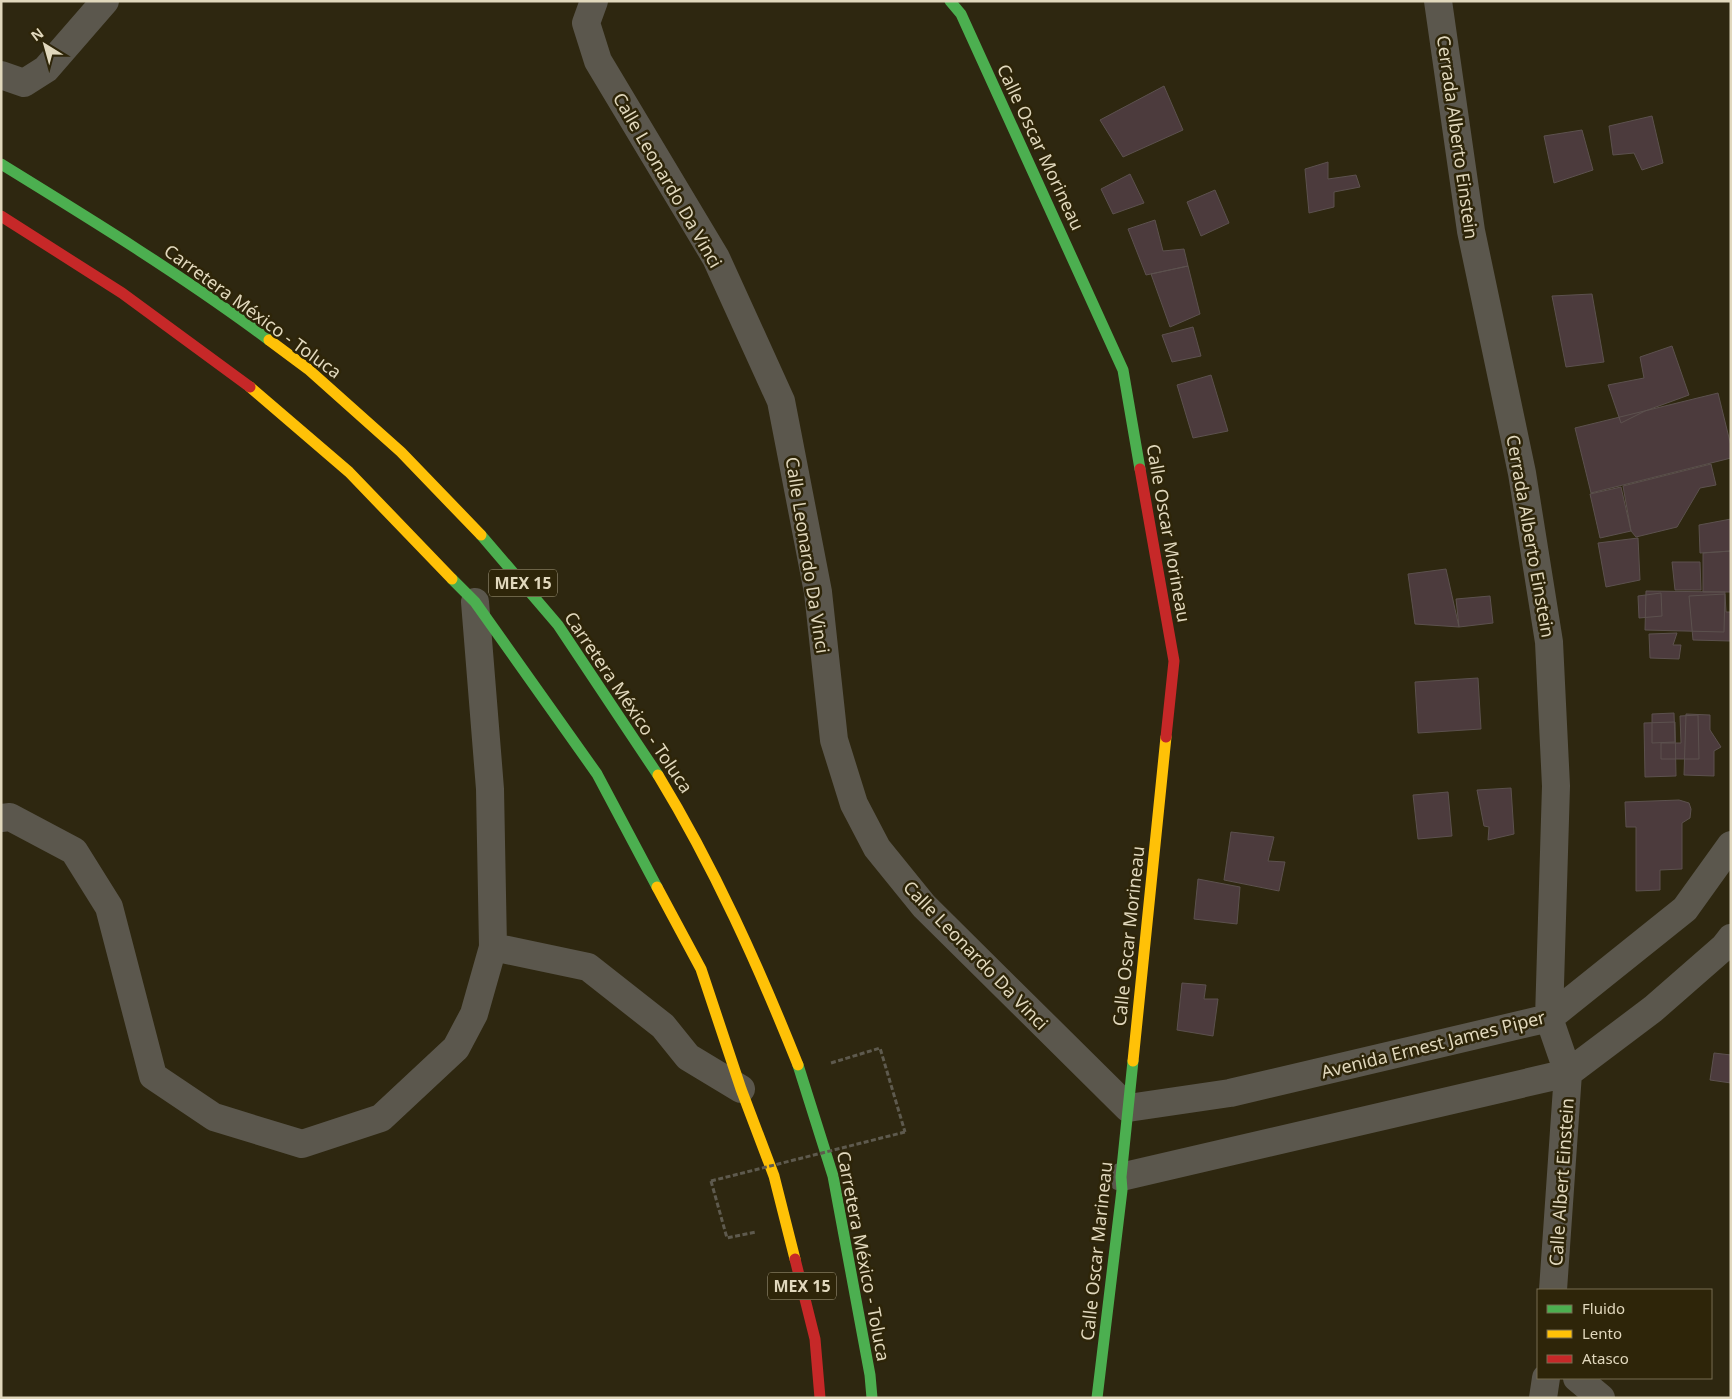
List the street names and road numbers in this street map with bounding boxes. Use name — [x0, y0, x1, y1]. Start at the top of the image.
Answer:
street label: Cerrada Alberto Einstein — [1432, 33, 1484, 241]
street label: Calle Oscar Morineau — [992, 60, 1090, 234]
street label: Calle Leonardo Da Vinci — [608, 88, 728, 272]
street label: Carretera México - Toluca — [159, 238, 347, 384]
street label: Cerrada Alberto Einstein — [1501, 433, 1561, 639]
street label: Calle Oscar Morineau — [1141, 442, 1197, 624]
street label: Calle Leonardo Da Vinci — [781, 455, 835, 655]
road number: MEX 15 — [489, 570, 557, 596]
street label: Carretera México - Toluca — [559, 607, 699, 797]
street label: Calle Oscar Morineau — [1107, 845, 1149, 1027]
street label: Calle Leonardo Da Vinci — [898, 875, 1054, 1035]
street label: Avenida Ernest James Piper — [1318, 1004, 1548, 1084]
street label: Calle Albert Einstein — [1543, 1097, 1579, 1267]
street label: Carretera México - Toluca — [832, 1149, 896, 1363]
street label: Calle Oscar Marineau — [1075, 1160, 1117, 1342]
road number: MEX 15 — [768, 1272, 836, 1300]

